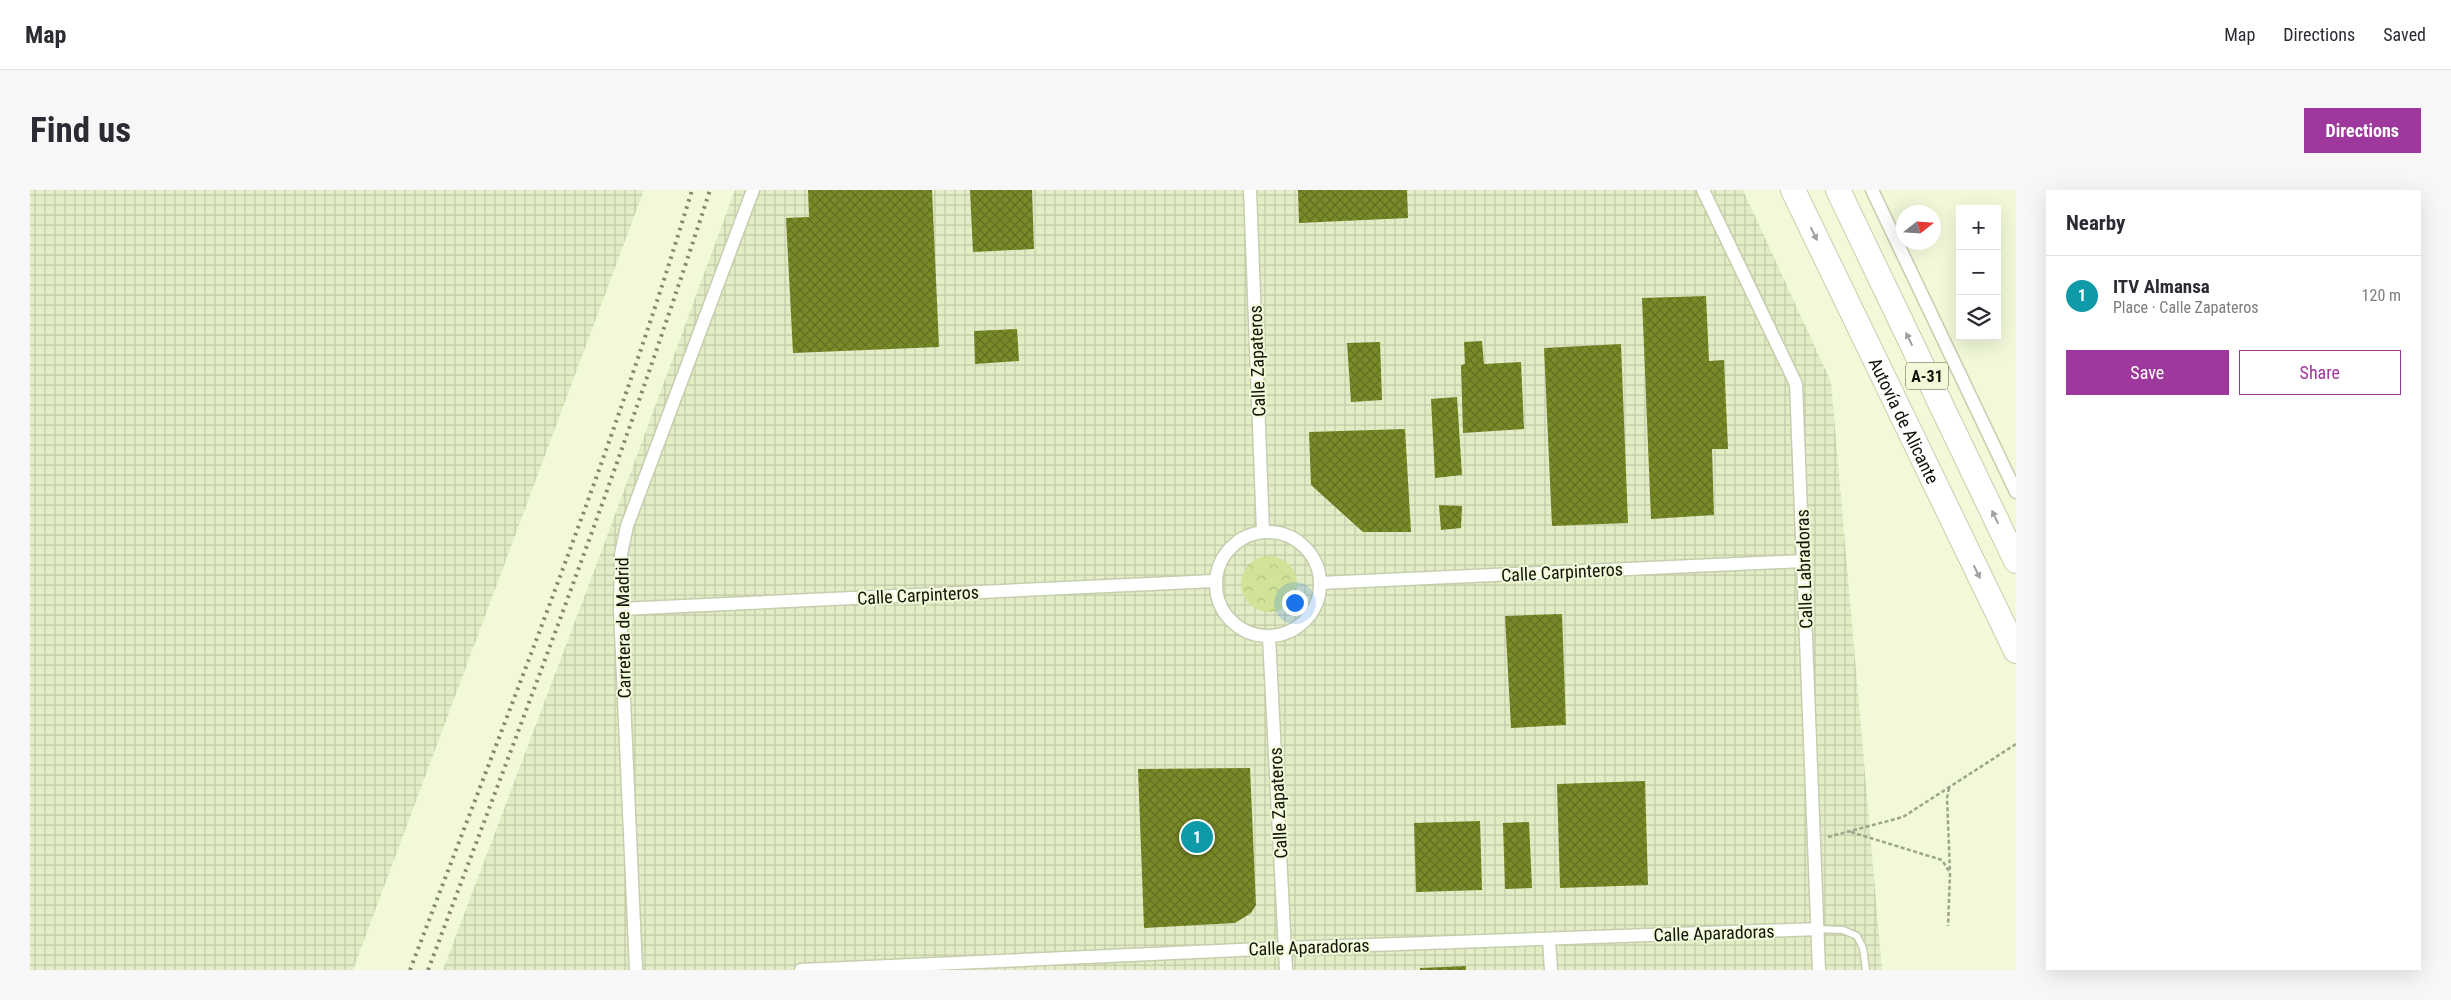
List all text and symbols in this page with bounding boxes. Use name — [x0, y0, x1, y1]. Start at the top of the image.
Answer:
text: Map — [25, 21, 66, 49]
text: Map — [2224, 24, 2255, 45]
text: Directions — [2283, 24, 2355, 45]
text: Saved — [2383, 24, 2426, 45]
button: Directions — [2304, 108, 2421, 153]
text: Find us — [30, 110, 131, 151]
north arrow — [1896, 205, 1941, 250]
map controls — [1956, 205, 2001, 340]
button: + — [1956, 205, 2001, 250]
text: Nearby — [2066, 211, 2125, 235]
one-way arrow — [1810, 227, 1818, 241]
button: − — [1956, 250, 2001, 295]
text: ITV Almansa — [2113, 275, 2210, 298]
text: 1 — [2078, 286, 2086, 305]
text: 120 m — [2362, 286, 2401, 305]
button: layers — [1956, 295, 2001, 340]
text: Place · Calle Zapateros — [2113, 298, 2258, 317]
street label: Calle Zapateros — [1245, 305, 1269, 417]
one-way arrow — [1905, 332, 1913, 346]
button: Save — [2066, 350, 2229, 395]
button: Share — [2239, 350, 2401, 395]
street label: Autovía de Alicante — [1865, 354, 1944, 487]
road number: A-31 — [1906, 362, 1948, 390]
street label: Calle Labradoras — [1791, 509, 1817, 629]
one-way arrow — [1991, 510, 1999, 524]
street label: Carretera de Madrid — [611, 557, 635, 699]
street label: Calle Carpinteros — [1501, 558, 1623, 586]
one-way arrow — [1973, 564, 1981, 579]
street label: Calle Carpinteros — [857, 581, 979, 609]
your location — [1282, 590, 1308, 616]
street label: Calle Zapateros — [1265, 747, 1291, 859]
pin: 1 — [1181, 818, 1213, 856]
street label: Calle Aparadoras — [1653, 920, 1775, 946]
street label: Calle Aparadoras — [1248, 934, 1370, 960]

